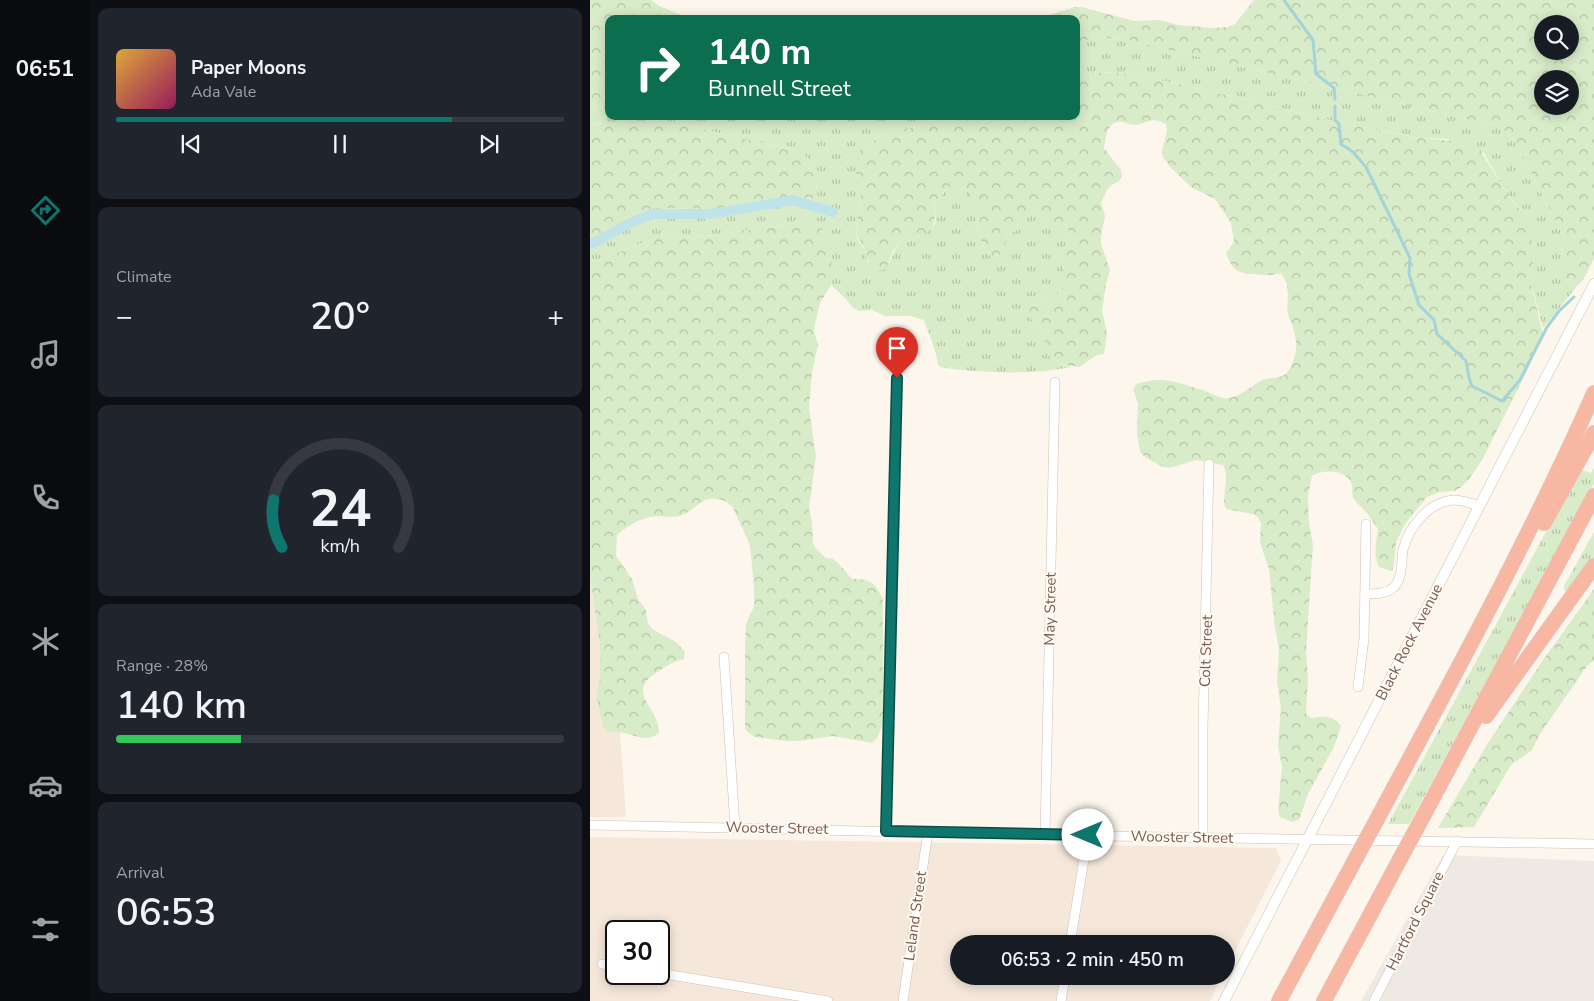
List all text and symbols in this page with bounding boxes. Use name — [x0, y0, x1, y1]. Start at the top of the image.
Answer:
map controls — [1534, 15, 1579, 115]
button: search — [1534, 15, 1579, 60]
text: 140 m — [708, 29, 811, 76]
icon: right — [625, 35, 690, 100]
text: 06:51 — [16, 54, 74, 84]
text: Paper Moons — [191, 55, 306, 81]
button: layers — [1534, 70, 1579, 115]
text: Bunnell Street — [708, 74, 851, 104]
text: Ada Vale — [191, 81, 256, 103]
icon: previous — [177, 130, 205, 158]
icon: pause — [326, 130, 354, 158]
icon: next — [475, 130, 503, 158]
icon: directions — [28, 193, 63, 228]
text: Climate — [116, 266, 171, 288]
text: 20° — [310, 291, 370, 342]
text: − — [116, 298, 133, 336]
text: + — [547, 298, 564, 336]
pin — [876, 327, 918, 378]
icon: arrive — [883, 334, 911, 362]
icon: music — [28, 337, 63, 372]
text: 24 — [309, 473, 371, 544]
icon: phone — [28, 480, 63, 515]
text: km/h — [320, 534, 360, 558]
street label: May Street — [1039, 571, 1061, 646]
street label: Black Rock Avenue — [1371, 580, 1447, 704]
street label: Colt Street — [1195, 614, 1217, 687]
icon: climate — [28, 624, 63, 659]
text: Range · 28% — [116, 655, 208, 677]
text: 140 km — [116, 680, 247, 731]
icon: car — [28, 768, 63, 803]
position arrow — [1061, 808, 1113, 860]
street label: Wooster Street — [725, 817, 829, 839]
street label: Wooster Street — [1130, 826, 1234, 848]
text: Arrival — [116, 862, 164, 884]
street label: Hartford Square — [1381, 868, 1449, 974]
street label: Leland Street — [899, 869, 931, 962]
text: 06:53 — [116, 887, 216, 938]
icon: filters — [28, 912, 63, 947]
speed limit sign: 30 — [605, 920, 670, 985]
text: 06:53 · 2 min · 450 m — [1001, 947, 1184, 973]

